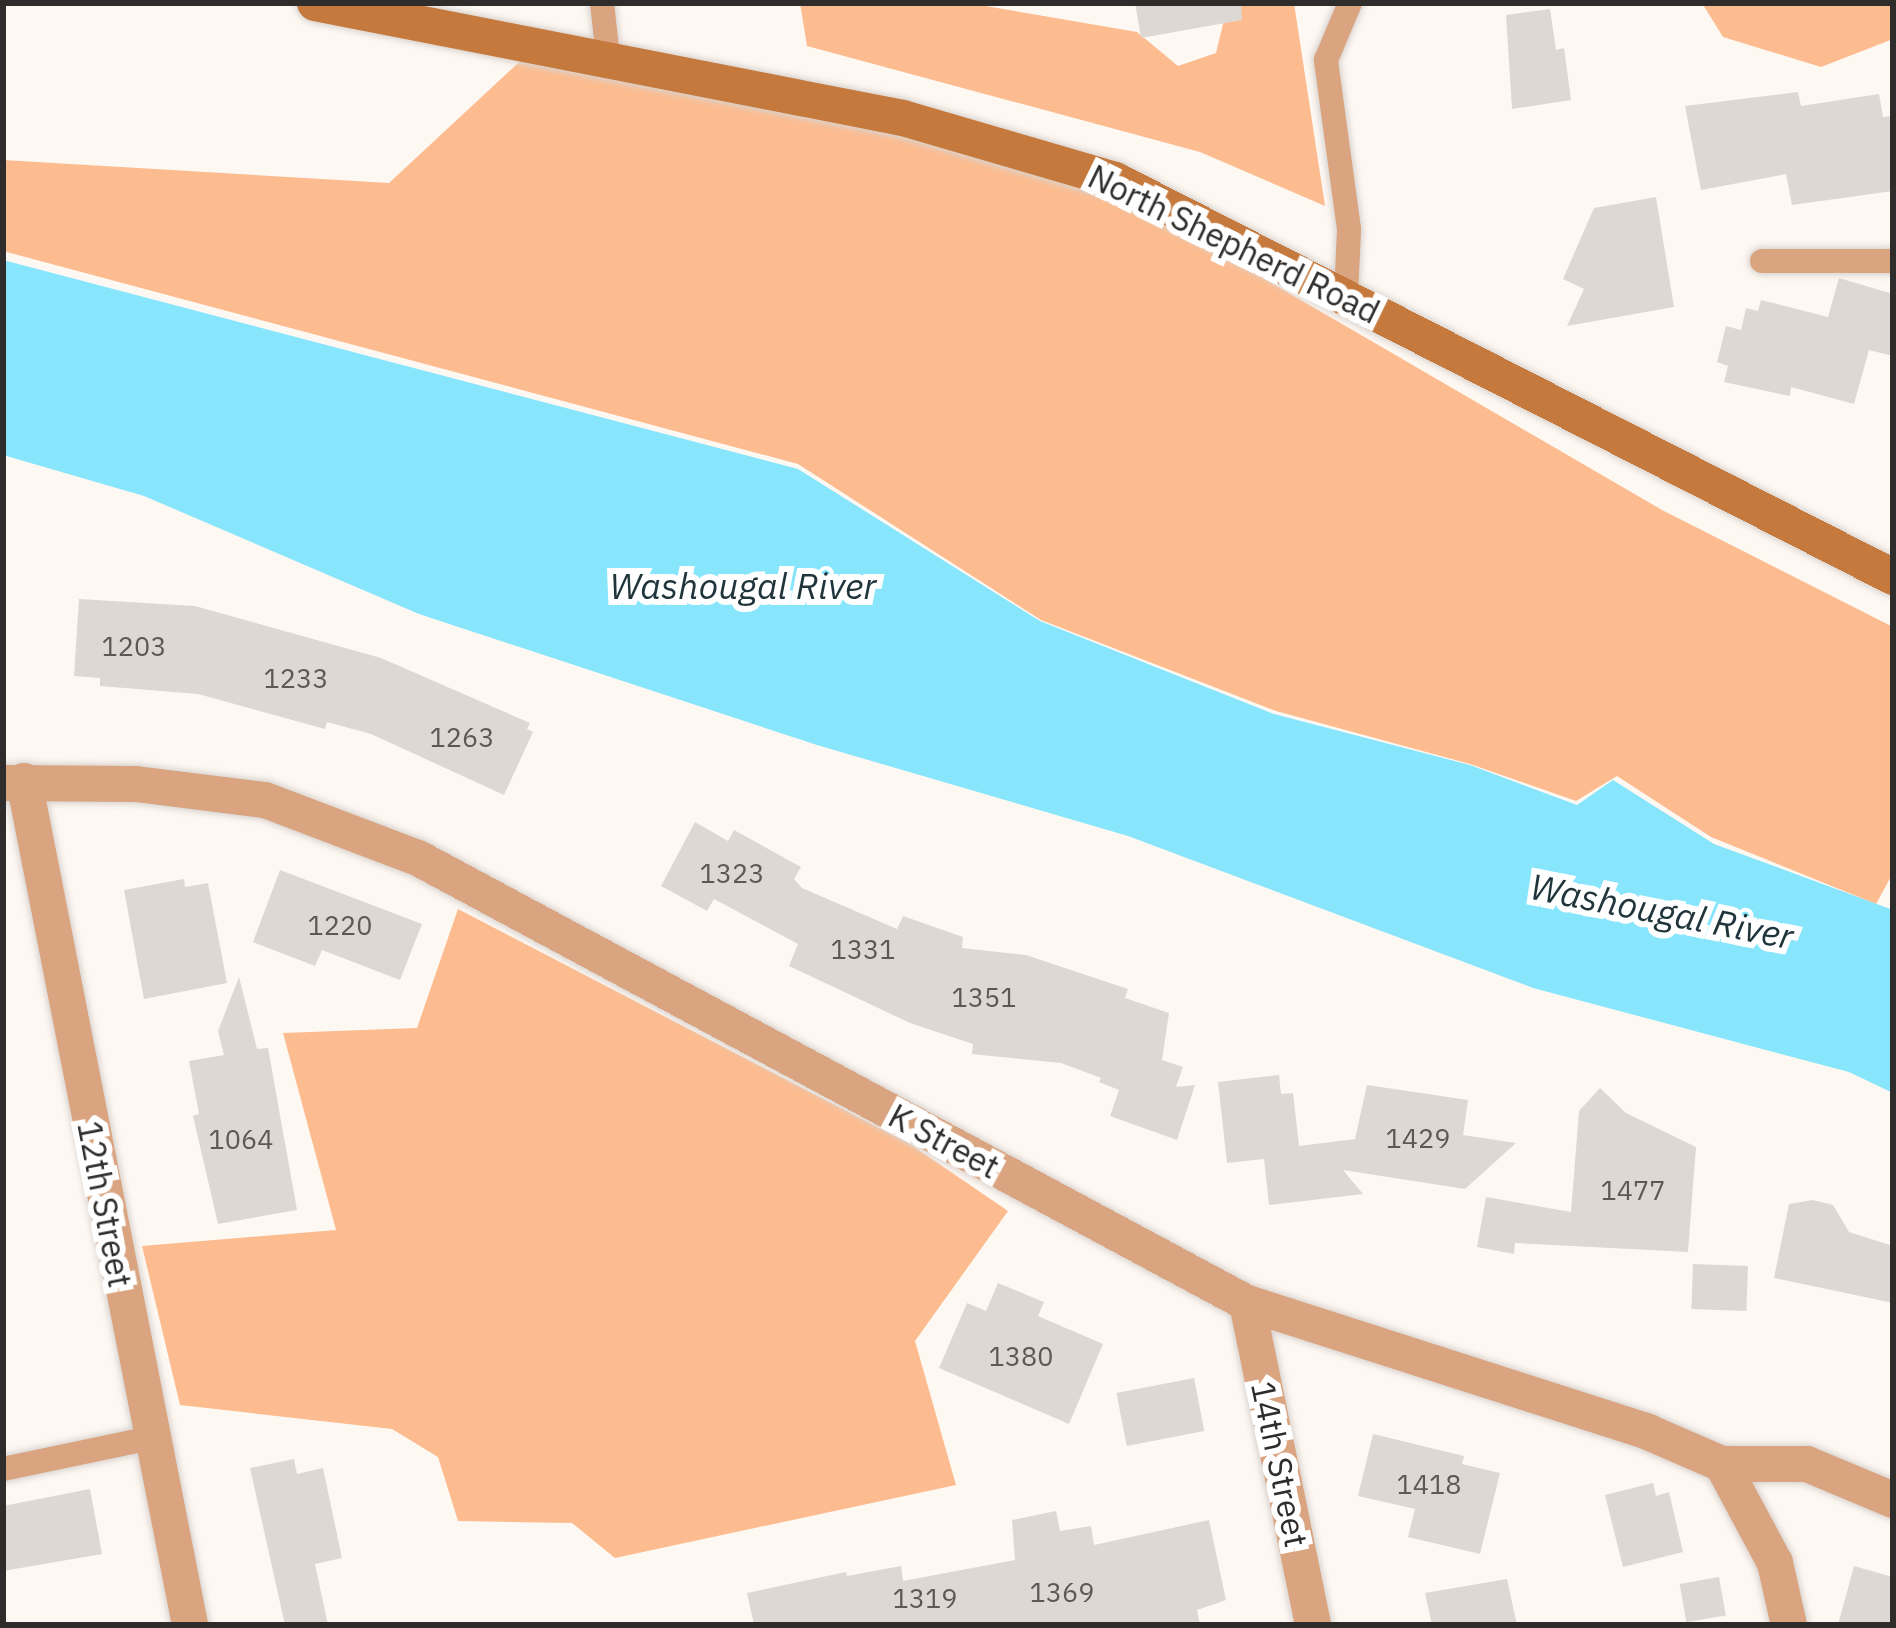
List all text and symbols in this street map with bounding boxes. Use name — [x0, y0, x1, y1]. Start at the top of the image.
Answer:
street label: North Shepherd Road — [1082, 156, 1386, 332]
water label: Washougal River — [610, 564, 876, 608]
house number: 1203 — [102, 630, 166, 662]
house number: 1233 — [264, 662, 328, 694]
house number: 1263 — [430, 721, 494, 753]
house number: 1323 — [700, 857, 764, 889]
water label: Washougal River — [1527, 864, 1797, 958]
house number: 1220 — [308, 909, 372, 941]
house number: 1331 — [831, 933, 895, 965]
house number: 1351 — [952, 981, 1016, 1013]
street label: K Street — [882, 1096, 1006, 1186]
street label: 12th Street — [70, 1118, 140, 1290]
house number: 1429 — [1386, 1122, 1450, 1154]
house number: 1064 — [209, 1123, 273, 1155]
house number: 1477 — [1601, 1174, 1665, 1206]
house number: 1380 — [989, 1340, 1053, 1372]
street label: 14th Street — [1243, 1378, 1317, 1550]
house number: 1418 — [1397, 1468, 1461, 1500]
house number: 1369 — [1030, 1576, 1094, 1608]
house number: 1319 — [893, 1582, 957, 1614]

